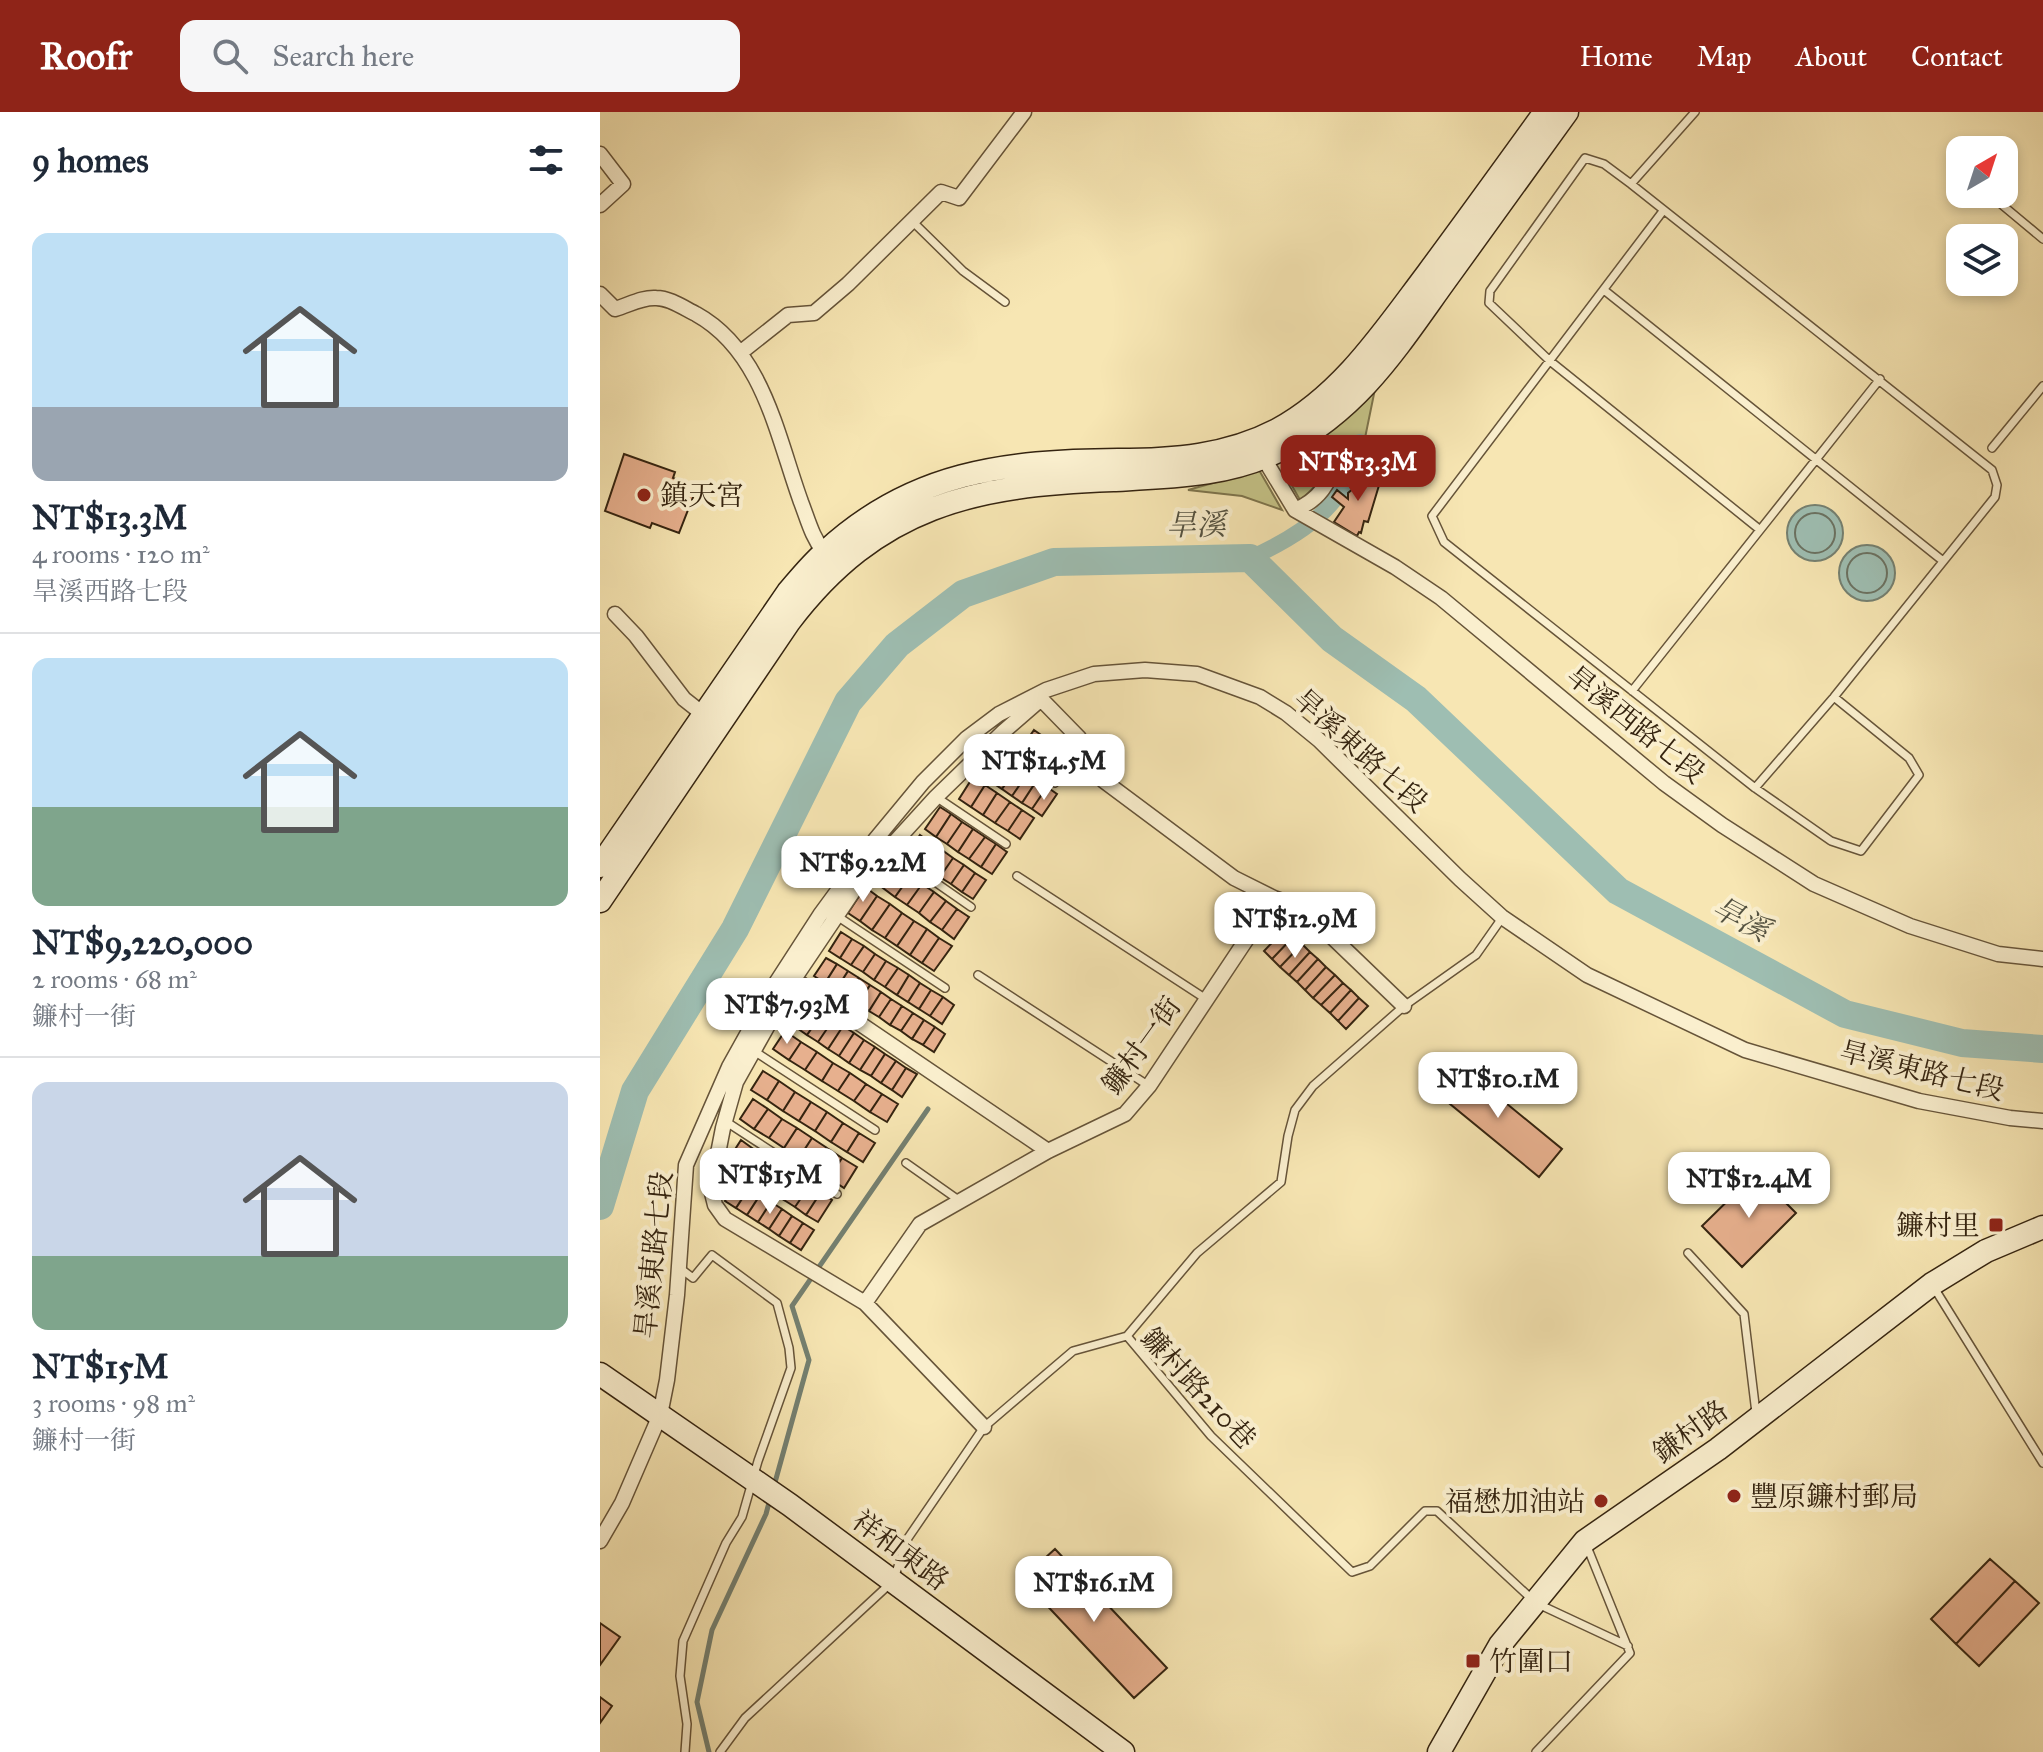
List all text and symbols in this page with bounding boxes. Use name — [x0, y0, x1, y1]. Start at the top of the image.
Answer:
search box — [180, 20, 740, 92]
text: Roofr — [40, 33, 132, 79]
icon: search — [208, 34, 252, 78]
text: Search here — [272, 38, 414, 74]
text: Home — [1580, 39, 1653, 74]
text: Map — [1697, 39, 1751, 74]
text: About — [1795, 39, 1867, 74]
text: Contact — [1911, 39, 2003, 74]
north arrow — [1946, 136, 2018, 208]
map controls — [1946, 136, 2018, 296]
icon: filters — [524, 138, 568, 182]
text: 9 homes — [32, 140, 149, 181]
button: layers — [1946, 224, 2018, 296]
icon: home — [228, 285, 372, 429]
pin: NT$13.3M — [1275, 435, 1441, 503]
text: NT$13.3M — [1299, 445, 1417, 477]
place label: 鎮天宮 — [660, 478, 744, 513]
marker: 鎮天宮 — [635, 486, 653, 504]
text: NT$13.3M — [32, 497, 187, 538]
water label: 旱溪 — [1166, 506, 1229, 544]
text: 4 rooms · 120 m² — [32, 538, 210, 570]
text: 旱溪西路七段 — [32, 575, 188, 607]
street label: 旱溪西路七段 — [1559, 658, 1712, 791]
street label: 旱溪東路七段 — [1287, 681, 1435, 820]
icon: home — [228, 710, 372, 854]
pin: NT$14.5M — [961, 734, 1127, 802]
text: NT$14.5M — [982, 744, 1106, 776]
pin: NT$9.22M — [780, 836, 946, 904]
text: NT$9.22M — [799, 846, 927, 878]
water label: 旱溪 — [1706, 889, 1779, 950]
pin: NT$12.9M — [1212, 892, 1378, 960]
text: NT$12.9M — [1232, 902, 1358, 934]
text: NT$9,220,000 — [32, 922, 253, 963]
text: 2 rooms · 68 m² — [32, 963, 197, 995]
pin: NT$7.93M — [704, 978, 870, 1046]
text: NT$7.93M — [724, 988, 850, 1020]
street label: 鐮村一街 — [1094, 990, 1188, 1101]
text: 鐮村一街 — [32, 1000, 136, 1032]
street label: 旱溪東路七段 — [1836, 1033, 2008, 1108]
pin: NT$10.1M — [1415, 1052, 1581, 1120]
text: NT$10.1M — [1436, 1062, 1560, 1094]
icon: home — [228, 1134, 372, 1278]
pin: NT$15M — [705, 1148, 835, 1216]
pin: NT$12.4M — [1666, 1152, 1832, 1220]
text: NT$15M — [718, 1158, 822, 1190]
text: NT$12.4M — [1686, 1162, 1812, 1194]
street label: 旱溪東路七段 — [627, 1170, 680, 1340]
place label: 鐮村里 — [1896, 1208, 1980, 1243]
marker: 鐮村里 — [1987, 1216, 2005, 1234]
street label: 鐮村路210巷 — [1134, 1320, 1264, 1456]
text: NT$15M — [32, 1346, 169, 1387]
text: 3 rooms · 98 m² — [32, 1387, 195, 1419]
street label: 鎌村路 — [1646, 1393, 1735, 1470]
text: 鐮村一街 — [32, 1424, 136, 1456]
place label: 豐原鐮村郵局 — [1750, 1479, 1918, 1514]
place label: 福懋加油站 — [1445, 1484, 1585, 1519]
marker: 豐原鐮村郵局 — [1725, 1487, 1743, 1505]
marker: 福懋加油站 — [1592, 1492, 1610, 1510]
street label: 祥和東路 — [845, 1503, 956, 1598]
pin: NT$16.1M — [1011, 1556, 1177, 1624]
text: NT$16.1M — [1033, 1566, 1155, 1598]
place label: 竹圍口 — [1489, 1644, 1573, 1679]
marker: 竹圍口 — [1464, 1652, 1482, 1670]

